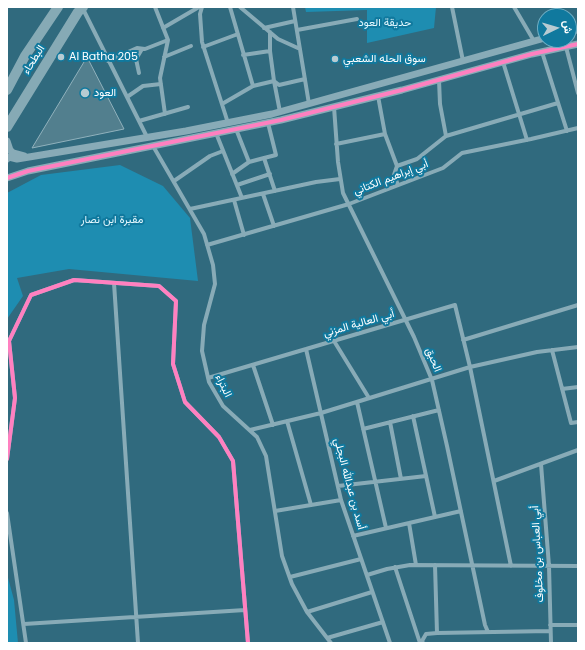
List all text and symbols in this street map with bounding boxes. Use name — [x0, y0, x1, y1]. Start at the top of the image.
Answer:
north arrow — [537, 8, 577, 48]
park label: حديقة العود — [359, 16, 411, 30]
text: ش — [559, 20, 577, 34]
street label: البطحاء — [20, 43, 48, 77]
place label: Al Batha 205 — [69, 50, 138, 64]
marker: Al Batha 205 — [56, 52, 66, 62]
place label: سوق الحله الشعبي — [343, 52, 426, 66]
marker: سوق الحله الشعبي — [330, 54, 340, 64]
place label: العود — [94, 86, 116, 100]
marker: العود — [79, 87, 91, 99]
street label: أبي إبراهيم الكتاني — [352, 158, 430, 198]
park label: مقبرة ابن نصار — [81, 213, 143, 227]
street label: أبي العالية المزني — [322, 308, 396, 340]
street label: الحبق — [422, 346, 444, 374]
street label: البتراء — [212, 372, 234, 400]
street label: أسد بن عبدالله البجلي — [330, 437, 368, 531]
street label: أبي العباس بن مخلوف — [529, 505, 547, 603]

